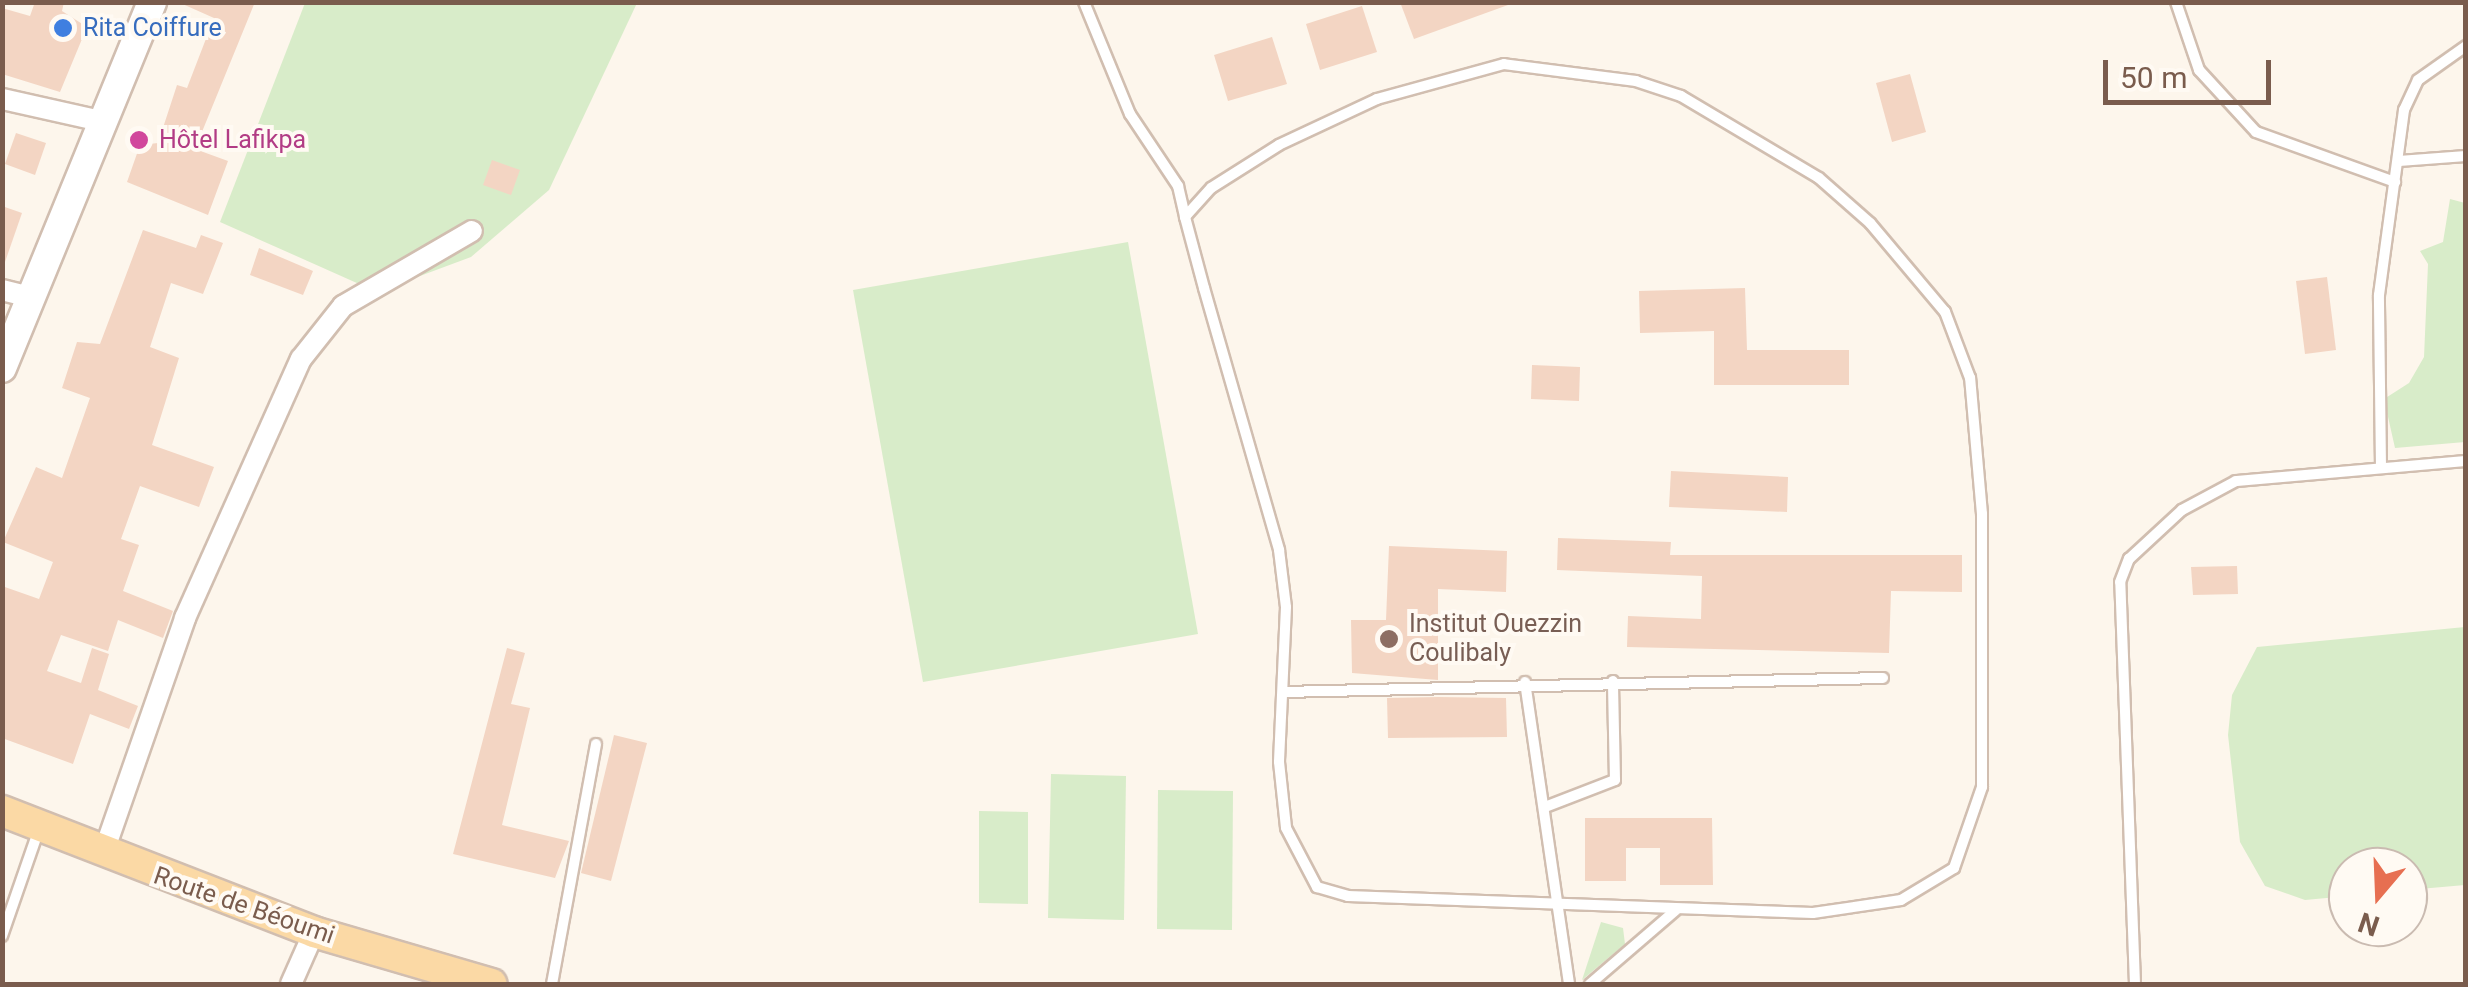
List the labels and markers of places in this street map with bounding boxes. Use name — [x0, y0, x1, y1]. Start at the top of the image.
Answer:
place label: Rita Coiffure — [83, 13, 222, 43]
marker: Rita Coiffure — [52, 17, 74, 39]
place label: Hôtel Lafikpa — [159, 125, 306, 155]
marker: Hôtel Lafikpa — [128, 129, 150, 151]
place label: Institut Ouezzin Coulibaly — [1409, 610, 1582, 669]
marker: Institut Ouezzin Coulibaly — [1378, 628, 1400, 650]

